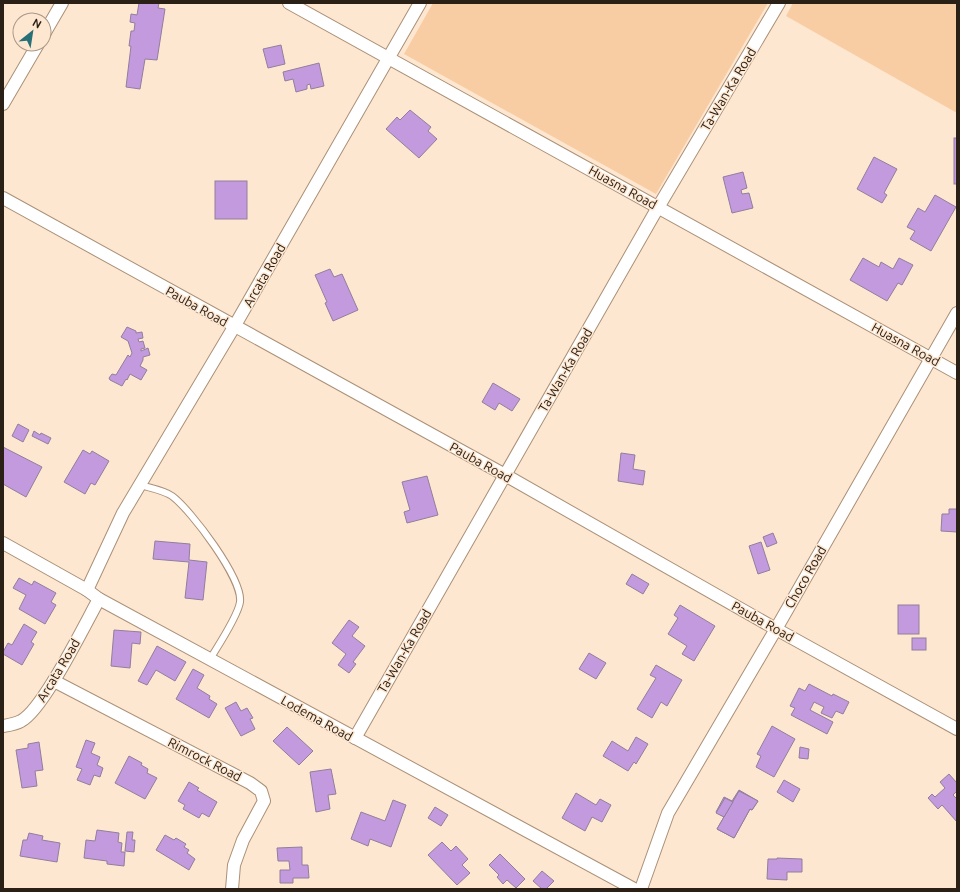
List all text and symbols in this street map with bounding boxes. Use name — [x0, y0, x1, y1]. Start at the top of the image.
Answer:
north arrow — [12, 12, 52, 52]
text: N — [30, 16, 44, 31]
street label: Ta-Wan-Ka Road — [698, 45, 758, 133]
street label: Huasna Road — [586, 162, 660, 212]
street label: Arcata Road — [240, 241, 288, 309]
street label: Pauba Road — [163, 283, 231, 329]
street label: Huasna Road — [869, 319, 943, 369]
street label: Ta-Wan-Ka Road — [535, 326, 595, 414]
street label: Pauba Road — [447, 439, 515, 485]
street label: Choco Road — [782, 543, 828, 611]
street label: Pauba Road — [729, 598, 797, 644]
street label: Ta-Wan-Ka Road — [374, 607, 434, 695]
street label: Arcata Road — [34, 636, 82, 704]
street label: Lodema Road — [279, 693, 355, 743]
street label: Rimrock Road — [166, 734, 244, 784]

